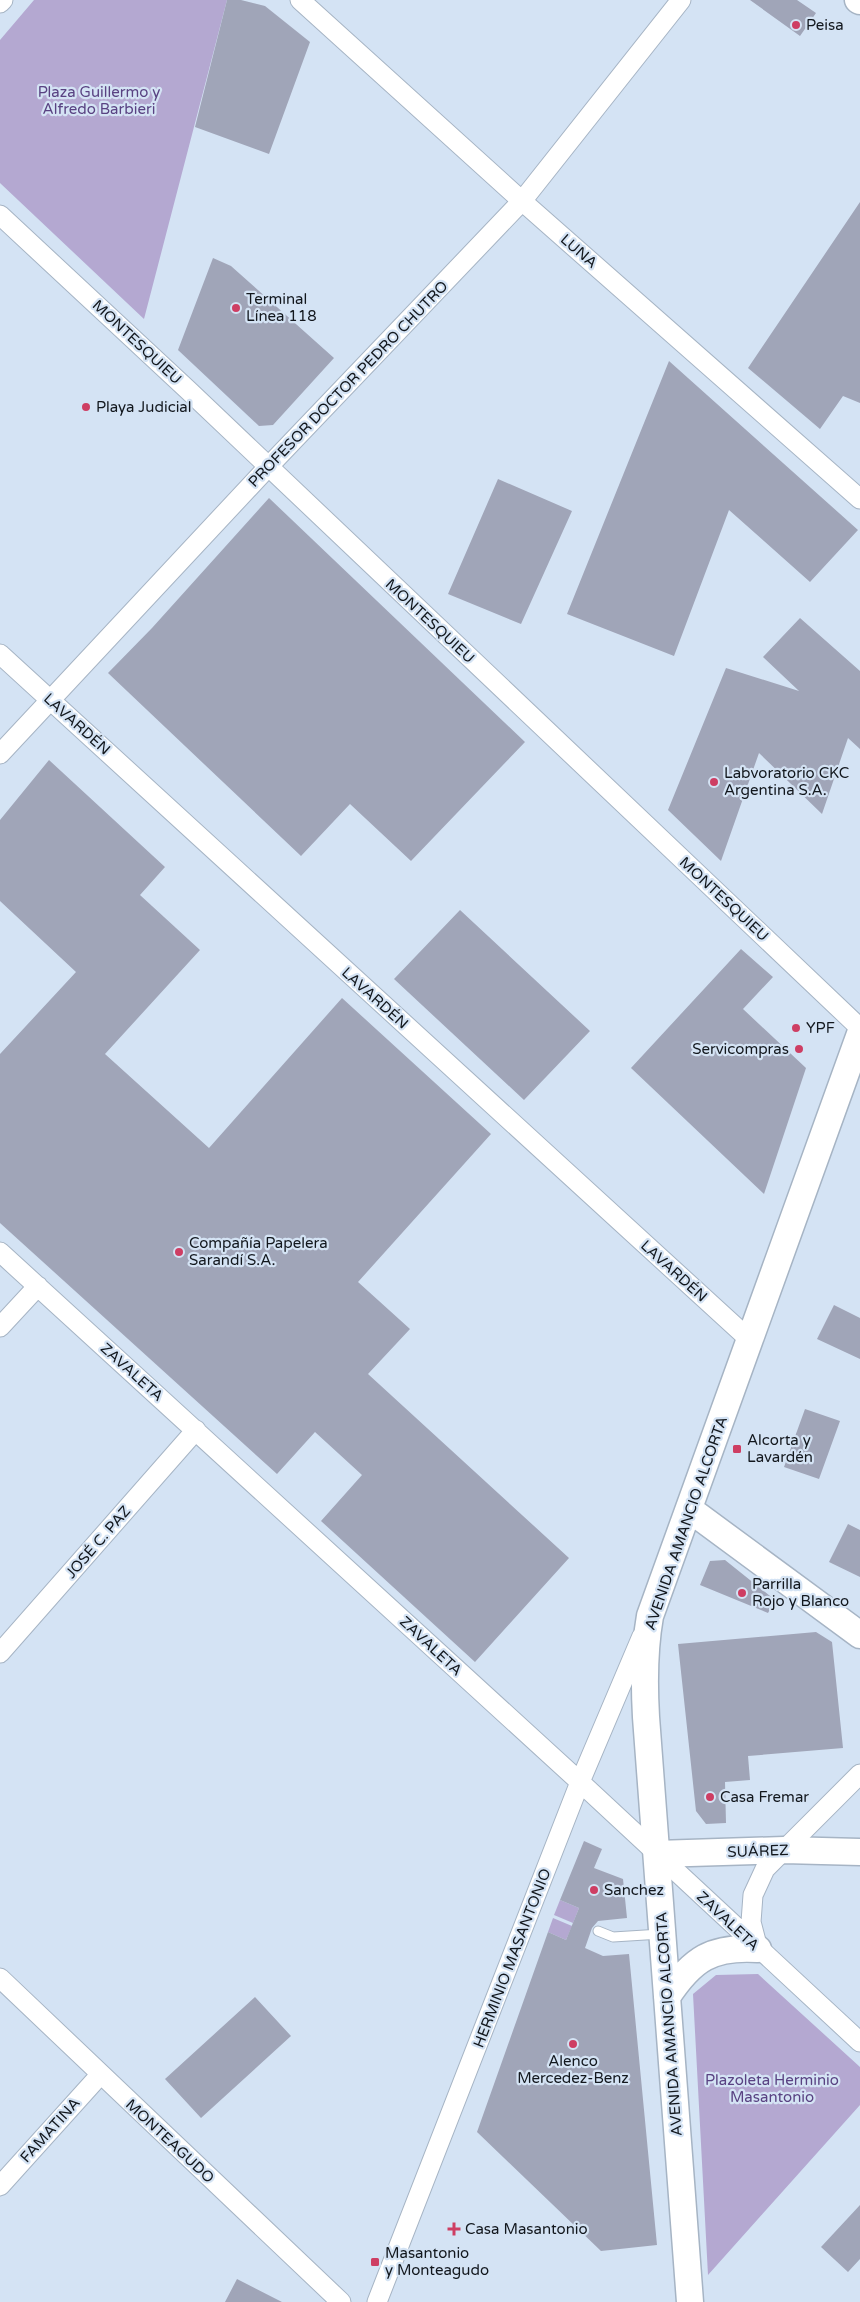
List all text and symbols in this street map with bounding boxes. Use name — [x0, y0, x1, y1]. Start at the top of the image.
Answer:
place label: Peisa — [806, 16, 844, 34]
marker: Peisa — [790, 19, 802, 31]
park label: Plaza Guillermo y Alfredo Barbieri — [38, 83, 160, 118]
street label: LUNA — [557, 230, 601, 272]
street label: PROFESOR DOCTOR PEDRO CHUTRO — [244, 277, 452, 491]
place label: Terminal Línea 118 — [246, 290, 317, 325]
street label: MONTESQUIEU — [89, 296, 185, 388]
marker: Terminal Línea 118 — [230, 302, 242, 314]
place label: Playa Judicial — [96, 398, 192, 416]
marker: Playa Judicial — [80, 401, 92, 413]
street label: MONTESQUIEU — [382, 575, 478, 667]
street label: LAVARDÉN — [40, 689, 114, 759]
place label: Labvoratorio CKC Argentina S.A. — [724, 764, 849, 799]
marker: Labvoratorio CKC Argentina S.A. — [708, 776, 720, 788]
street label: MONTESQUIEU — [676, 853, 772, 945]
street label: LAVARDÉN — [338, 963, 412, 1033]
place label: YPF — [806, 1019, 835, 1037]
marker: YPF — [790, 1022, 802, 1034]
place label: Servicompras — [692, 1040, 789, 1058]
marker: Servicompras — [793, 1043, 805, 1055]
place label: Compañía Papelera Sarandí S.A. — [189, 1234, 328, 1269]
street label: LAVARDÉN — [637, 1236, 711, 1306]
marker: Compañía Papelera Sarandí S.A. — [173, 1246, 185, 1258]
street label: ZAVALETA — [97, 1339, 167, 1405]
street label: AVENIDA AMANCIO ALCORTA — [641, 1414, 731, 1632]
place label: Alcorta y Lavardén — [747, 1431, 813, 1466]
marker: Alcorta y Lavardén — [731, 1443, 743, 1455]
street label: JOSÉ C. PAZ — [62, 1502, 134, 1582]
place label: Parrilla Rojo y Blanco — [752, 1575, 849, 1610]
marker: Parrilla Rojo y Blanco — [736, 1587, 748, 1599]
street label: ZAVALETA — [396, 1613, 466, 1679]
place label: Casa Fremar — [720, 1788, 809, 1806]
marker: Casa Fremar — [704, 1791, 716, 1803]
street label: SUÁREZ — [727, 1841, 789, 1861]
street label: HERMINIO MASANTONIO — [469, 1866, 555, 2050]
place label: Sanchez — [604, 1881, 664, 1899]
marker: Sanchez — [588, 1884, 600, 1896]
street label: ZAVALETA — [693, 1888, 763, 1954]
street label: AVENIDA AMANCIO ALCORTA — [652, 1911, 686, 2137]
marker: Alenco Mercedez-Benz — [567, 2038, 579, 2050]
place label: Alenco Mercedez-Benz — [517, 2052, 629, 2087]
park label: Plazoleta Herminio Masantonio — [705, 2071, 839, 2106]
street label: FAMATINA — [16, 2094, 84, 2166]
street label: MONTEAGUDO — [122, 2095, 218, 2187]
place label: Casa Masantonio — [465, 2220, 588, 2238]
marker: Casa Masantonio — [447, 2222, 461, 2236]
place label: Masantonio y Monteagudo — [385, 2244, 489, 2279]
marker: Masantonio y Monteagudo — [369, 2256, 381, 2268]

